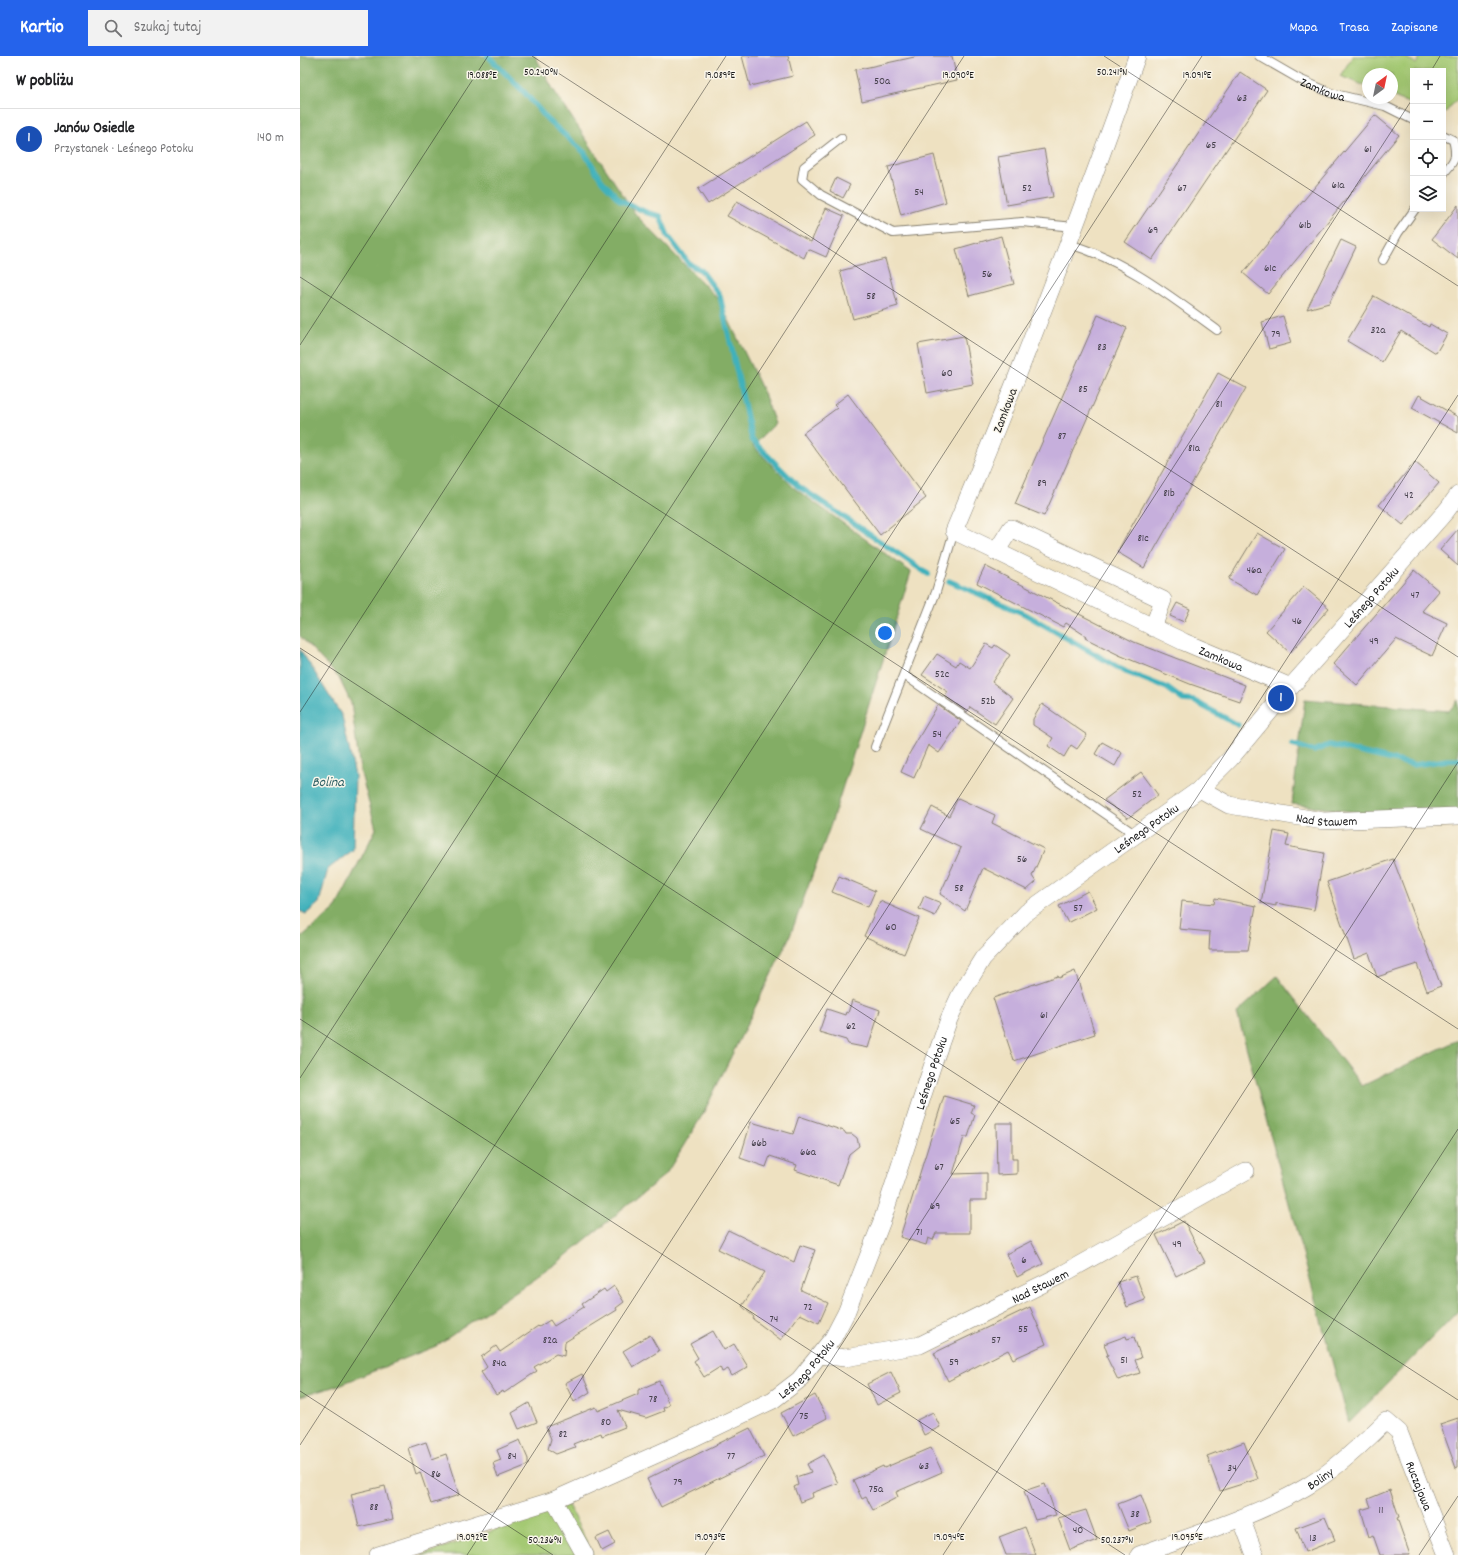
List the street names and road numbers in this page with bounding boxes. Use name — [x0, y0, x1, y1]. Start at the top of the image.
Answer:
street label: Zamkowa — [1297, 74, 1347, 108]
street label: Zamkowa — [989, 385, 1024, 436]
street label: Leśnego Potoku — [1340, 563, 1405, 633]
street label: Zamkowa — [1195, 642, 1246, 678]
street label: Leśnego Potoku — [1111, 800, 1184, 860]
street label: Nad Stawem — [1294, 810, 1358, 833]
street label: Leśnego Potoku — [912, 1034, 954, 1113]
street label: Nad Stawem — [1009, 1265, 1073, 1310]
street label: Leśnego Potoku — [775, 1336, 840, 1405]
street label: Ruczajowa — [1399, 1459, 1436, 1515]
street label: Boliny — [1304, 1464, 1339, 1496]

